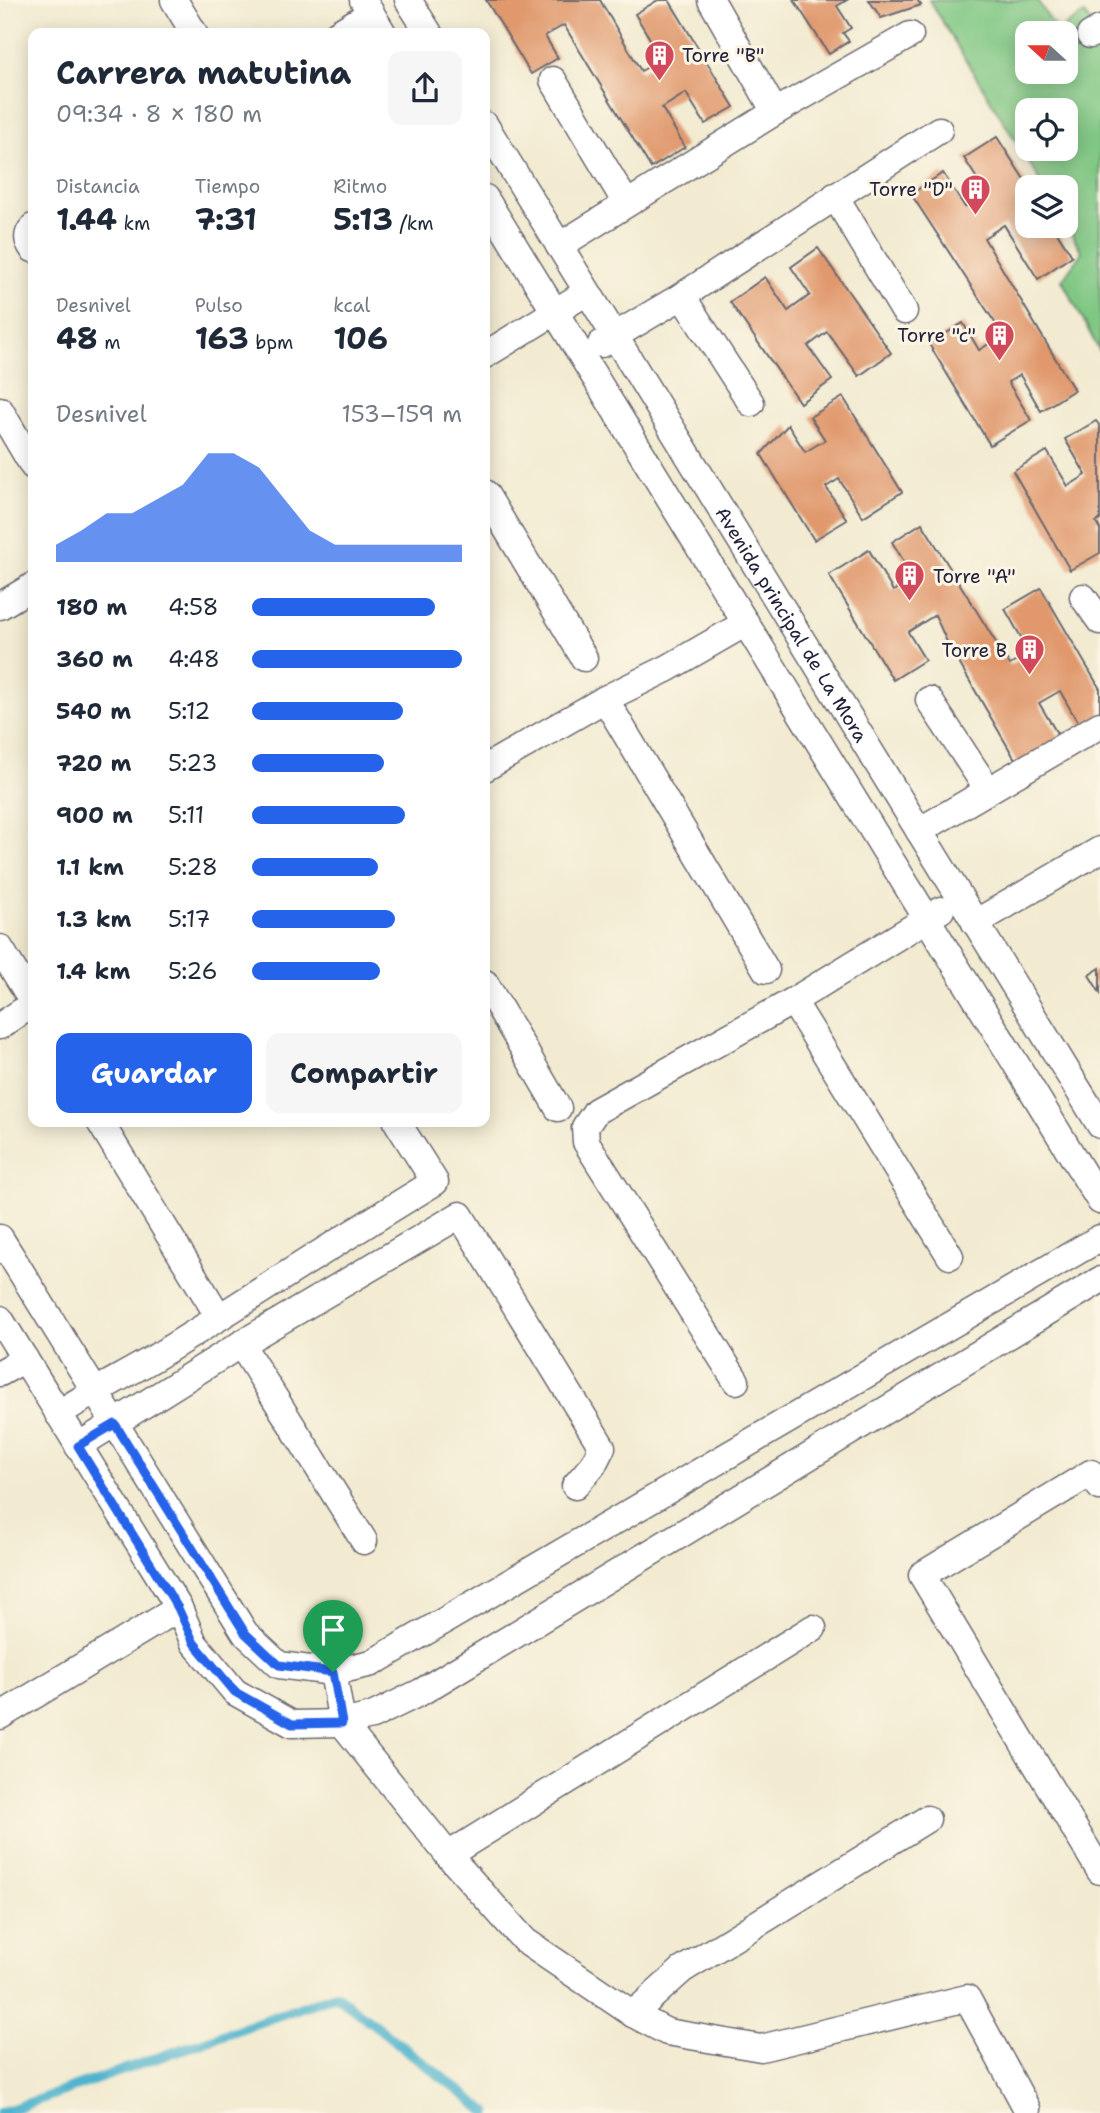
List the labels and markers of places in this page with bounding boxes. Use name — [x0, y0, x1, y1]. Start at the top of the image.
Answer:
building icon: Torre "B" — [642, 38, 676, 82]
place label: Torre "B" — [682, 43, 764, 68]
building icon: Torre "D" — [959, 172, 993, 216]
place label: Torre "D" — [869, 177, 953, 202]
building icon: Torre "c" — [982, 318, 1016, 362]
place label: Torre "c" — [897, 323, 976, 348]
building icon: Torre "A" — [893, 559, 927, 603]
place label: Torre "A" — [933, 564, 1016, 589]
building icon: Torre B — [1013, 633, 1047, 677]
place label: Torre B — [941, 638, 1007, 663]
pin — [303, 1600, 363, 1672]

